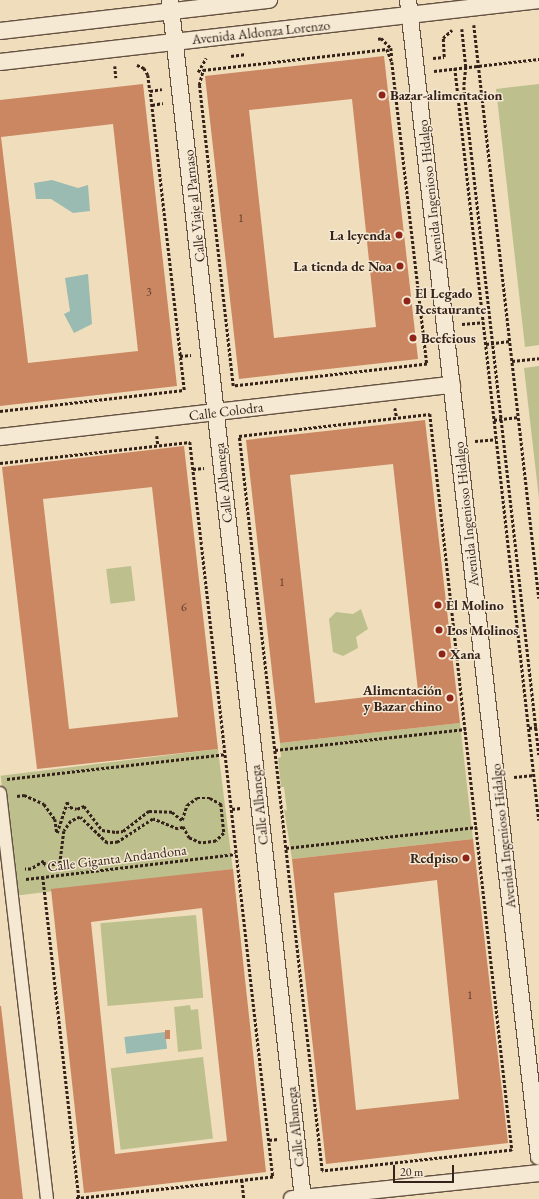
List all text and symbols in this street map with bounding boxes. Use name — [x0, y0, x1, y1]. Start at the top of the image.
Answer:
street label: Avenida Aldonza Lorenzo — [191, 16, 331, 48]
place label: Bazar-alimentacion — [390, 87, 502, 103]
marker: Bazar-alimentacion — [377, 90, 387, 100]
street label: Avenida Ingenioso Hidalgo — [414, 119, 446, 265]
street label: Calle Viaje al Parnaso — [180, 149, 208, 263]
house number: 1 — [238, 212, 244, 226]
place label: La leyenda — [330, 227, 391, 243]
marker: La leyenda — [394, 230, 404, 240]
place label: La tienda de Noa — [293, 258, 392, 274]
marker: La tienda de Noa — [395, 261, 405, 271]
place label: El Legado Restaurante — [415, 285, 486, 318]
house number: 3 — [146, 286, 152, 300]
marker: El Legado Restaurante — [402, 296, 412, 306]
place label: Beefcious — [421, 330, 476, 346]
marker: Beefcious — [408, 333, 418, 343]
street label: Calle Colodra — [188, 398, 264, 424]
street label: Avenida Ingenioso Hidalgo — [450, 441, 482, 587]
street label: Calle Albanega — [210, 442, 236, 524]
house number: 1 — [279, 576, 285, 590]
place label: El Molino — [446, 597, 504, 613]
marker: El Molino — [433, 600, 443, 610]
house number: 6 — [181, 601, 187, 615]
place label: Los Molinos — [447, 622, 518, 638]
marker: Los Molinos — [434, 625, 444, 635]
place label: Xana — [450, 646, 481, 662]
marker: Xana — [437, 649, 447, 659]
place label: Alimentación y Bazar chino — [363, 682, 442, 714]
marker: Alimentación y Bazar chino — [445, 693, 455, 703]
street label: Avenida Ingenioso Hidalgo — [487, 763, 519, 909]
street label: Calle Albanega — [246, 764, 272, 846]
street label: Calle Giganta Andandona — [46, 841, 188, 875]
place label: Redpiso — [410, 850, 458, 866]
marker: Redpiso — [461, 853, 471, 863]
house number: 1 — [467, 989, 473, 1003]
street label: Calle Albanega — [282, 1086, 308, 1168]
scale bar — [395, 1157, 456, 1183]
text: 20 m — [400, 1164, 423, 1180]

